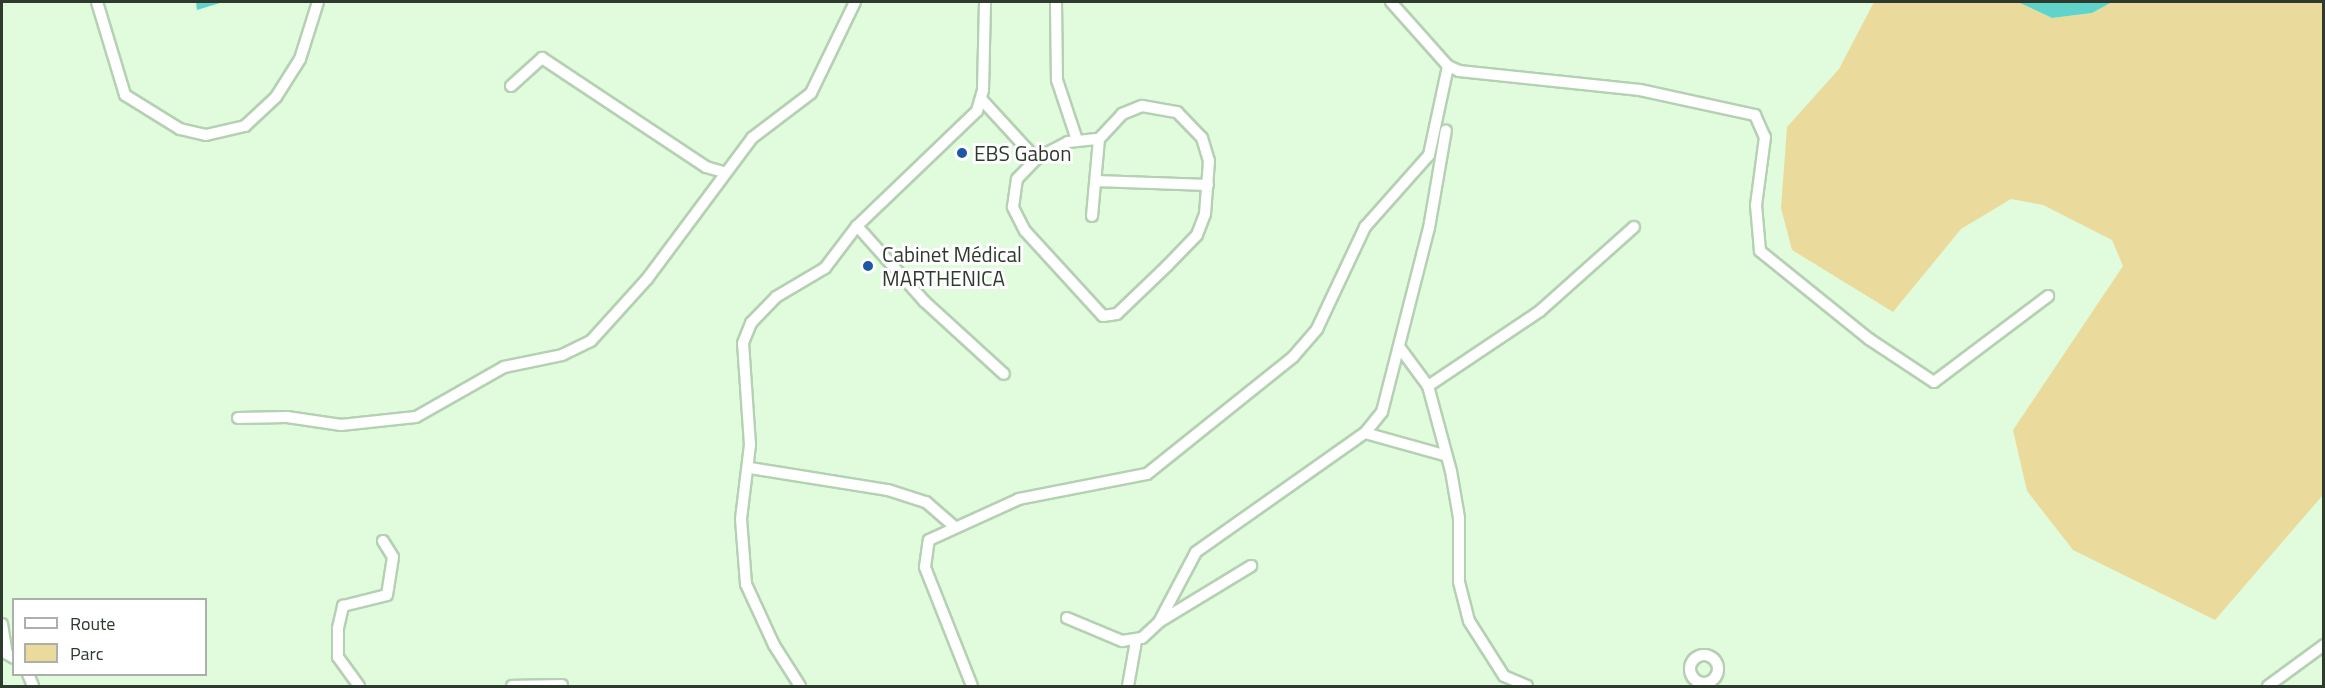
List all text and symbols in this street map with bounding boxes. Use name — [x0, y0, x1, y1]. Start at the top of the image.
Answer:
place label: EBS Gabon — [974, 140, 1071, 166]
marker: EBS Gabon — [955, 146, 969, 160]
place label: Cabinet Médical MARTHENICA — [882, 241, 1022, 291]
marker: Cabinet Médical MARTHENICA — [859, 257, 877, 275]
legend — [12, 598, 207, 676]
text: Route — [70, 610, 115, 637]
text: Parc — [70, 640, 104, 667]

